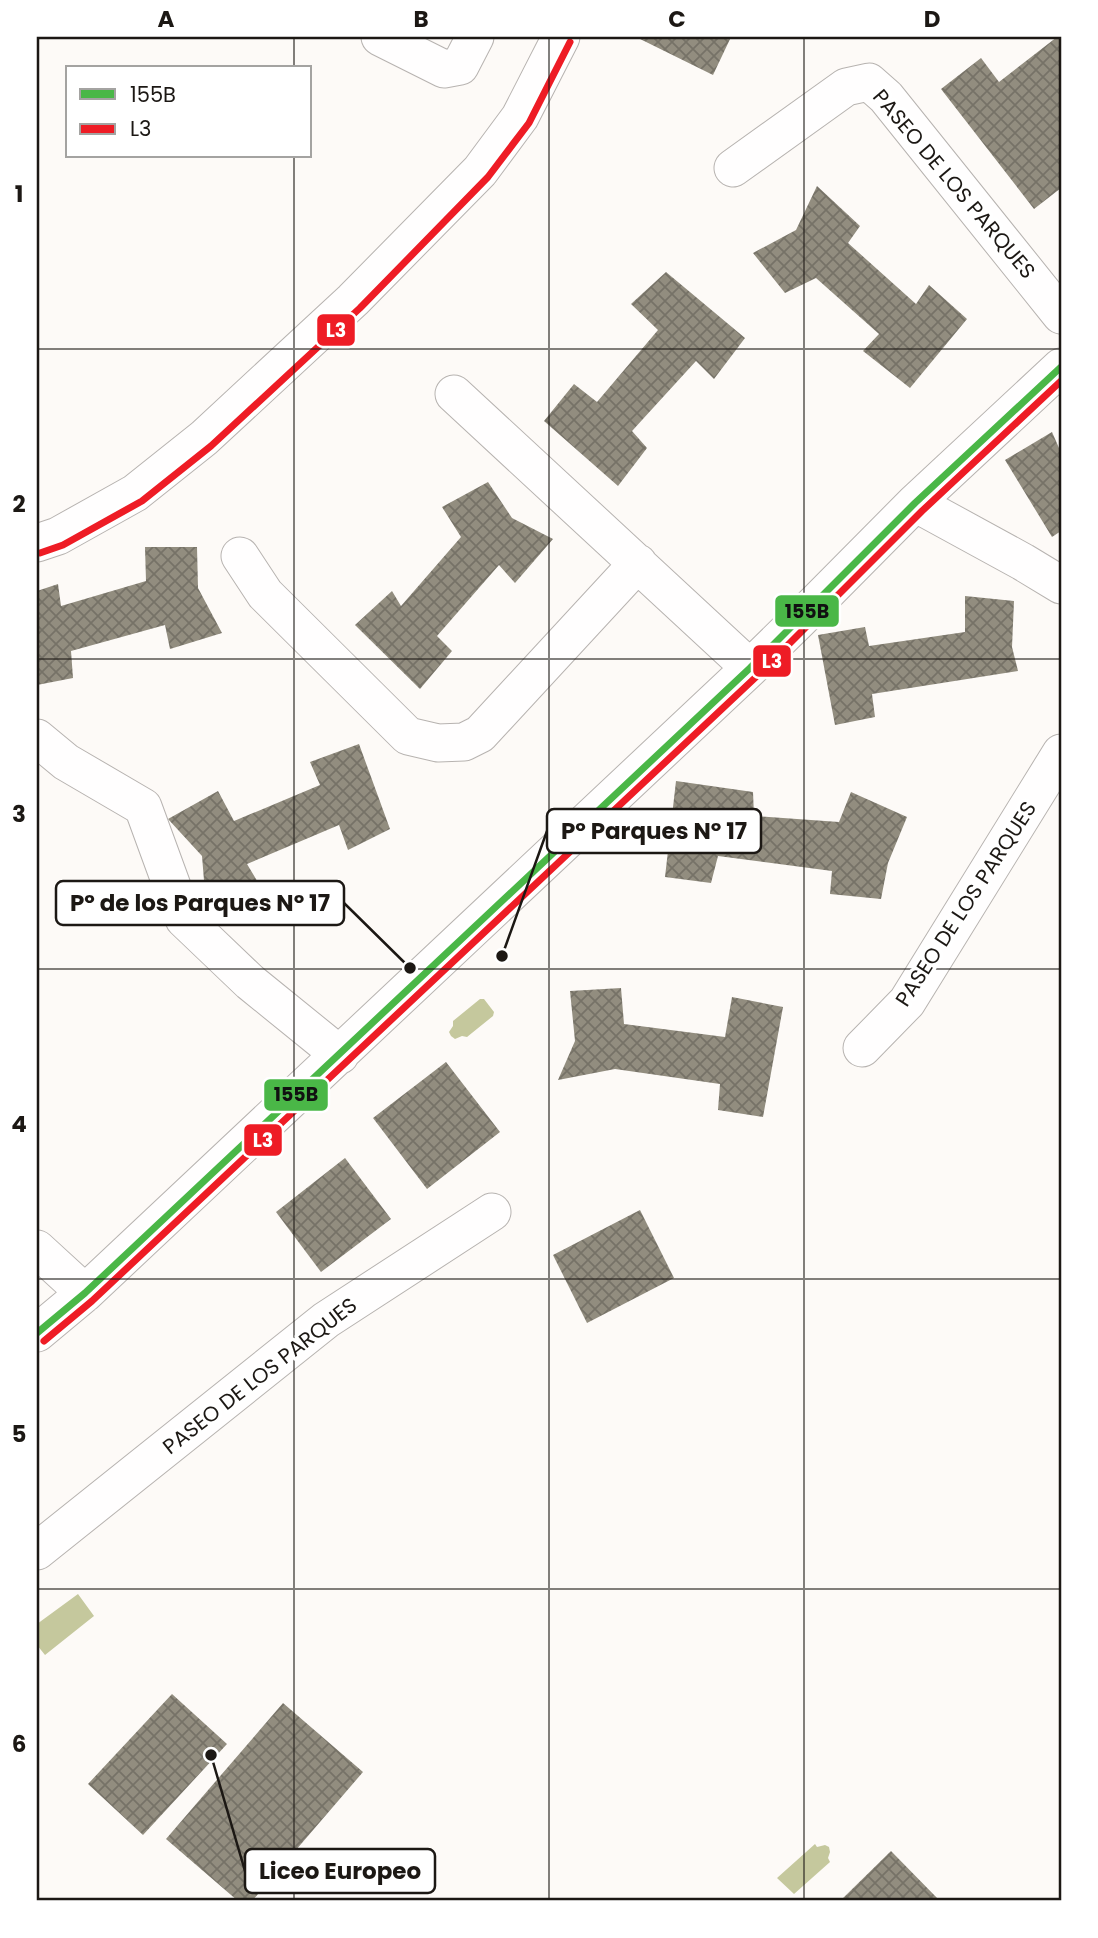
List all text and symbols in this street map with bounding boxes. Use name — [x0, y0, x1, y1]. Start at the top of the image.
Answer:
text: A — [158, 3, 175, 35]
text: B — [413, 3, 429, 35]
text: C — [668, 3, 686, 35]
text: D — [924, 3, 940, 35]
legend — [66, 66, 312, 158]
text: 155B — [130, 80, 176, 109]
street label: PASEO DE LOS PARQUES — [866, 83, 1042, 285]
text: L3 — [130, 114, 151, 143]
text: 1 — [15, 178, 23, 210]
line badge: L3 — [316, 313, 356, 347]
text: L3 — [326, 317, 346, 344]
text: 2 — [12, 488, 26, 520]
line badge: 155B — [774, 594, 840, 628]
text: 155B — [785, 598, 829, 625]
line badge: L3 — [752, 644, 792, 678]
text: L3 — [762, 648, 782, 675]
street label: PASEO DE LOS PARQUES — [888, 796, 1043, 1012]
text: 3 — [12, 798, 26, 830]
callout: Pº Parques Nº 17 — [547, 809, 761, 853]
text: Pº Parques Nº 17 — [561, 815, 747, 847]
callout: Pº de los Parques Nº 17 — [56, 881, 344, 925]
text: Pº de los Parques Nº 17 — [70, 887, 330, 919]
line badge: 155B — [263, 1078, 329, 1112]
text: 155B — [274, 1081, 318, 1108]
text: 4 — [11, 1108, 27, 1140]
line badge: L3 — [243, 1123, 283, 1157]
text: L3 — [253, 1127, 273, 1154]
street label: PASEO DE LOS PARQUES — [157, 1291, 363, 1461]
text: 5 — [12, 1418, 26, 1450]
text: 6 — [12, 1728, 26, 1760]
callout: Liceo Europeo — [245, 1849, 435, 1893]
text: Liceo Europeo — [259, 1855, 421, 1887]

